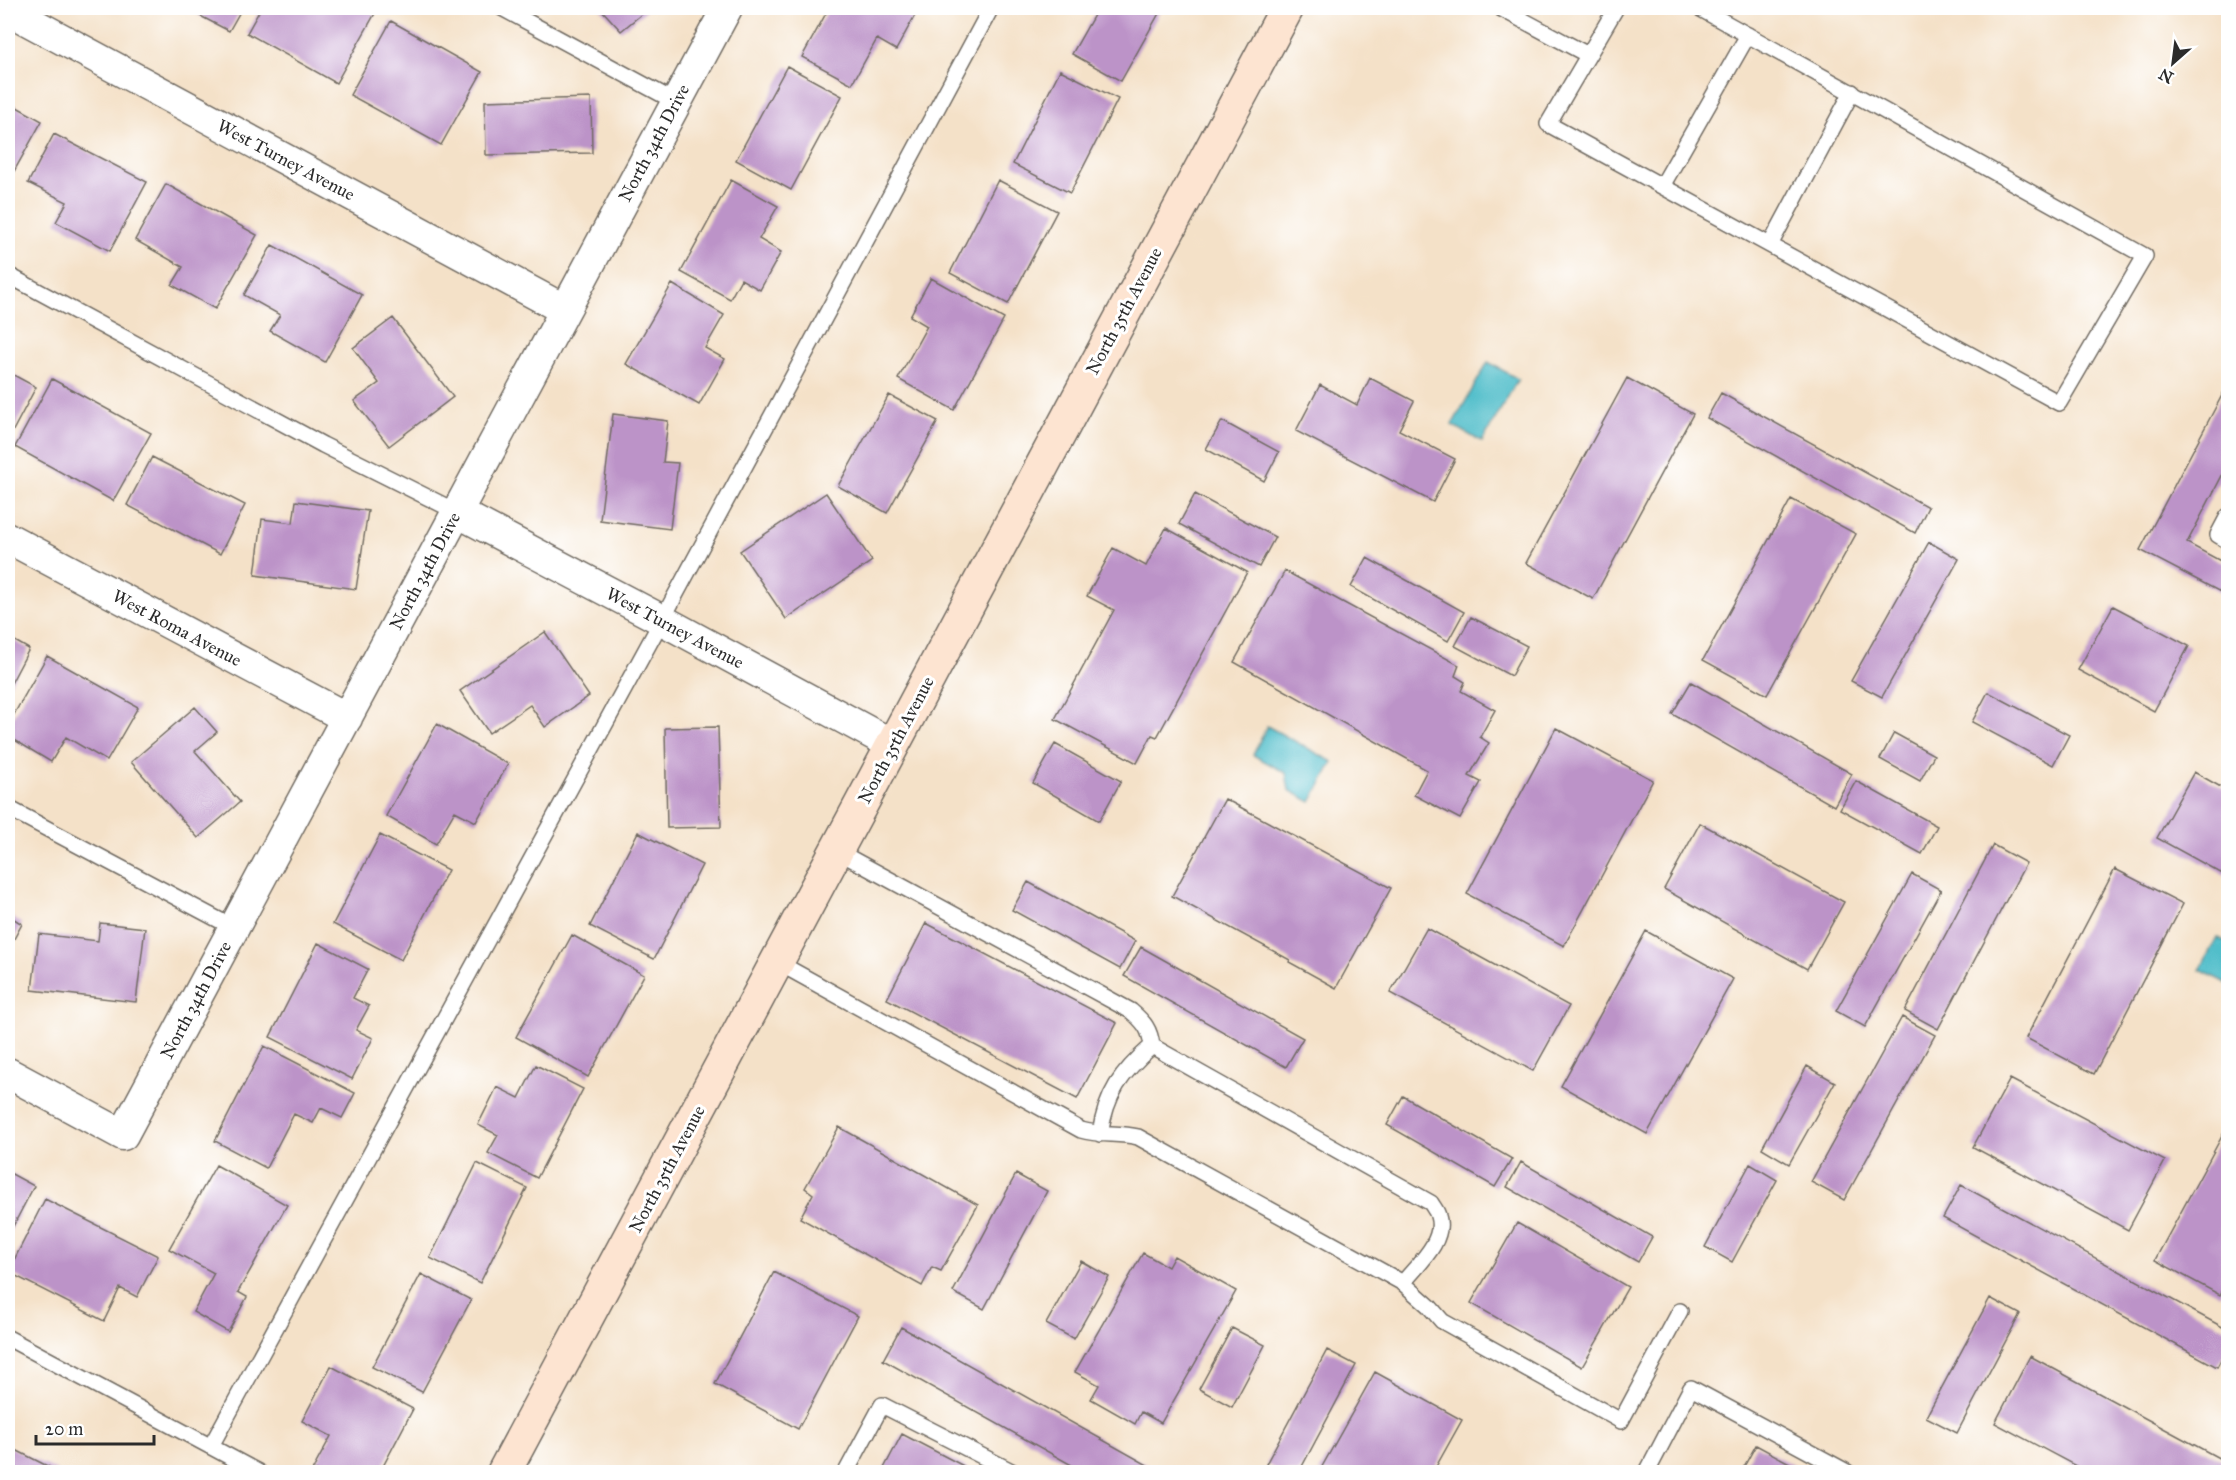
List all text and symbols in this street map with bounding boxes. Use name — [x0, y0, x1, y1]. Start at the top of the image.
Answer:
north arrow — [2143, 33, 2203, 93]
text: N — [2155, 64, 2177, 87]
street label: North 34th Drive — [614, 80, 694, 206]
street label: West Turney Avenue — [213, 114, 359, 206]
street label: North 35th Avenue — [1081, 244, 1167, 378]
street label: North 34th Drive — [385, 508, 465, 634]
street label: West Turney Avenue — [602, 582, 748, 674]
street label: West Roma Avenue — [109, 585, 245, 671]
street label: North 35th Avenue — [853, 673, 939, 807]
street label: North 34th Drive — [156, 937, 236, 1063]
street label: North 35th Avenue — [624, 1102, 710, 1236]
scale bar — [36, 1408, 154, 1446]
text: 20 m — [45, 1418, 83, 1440]

